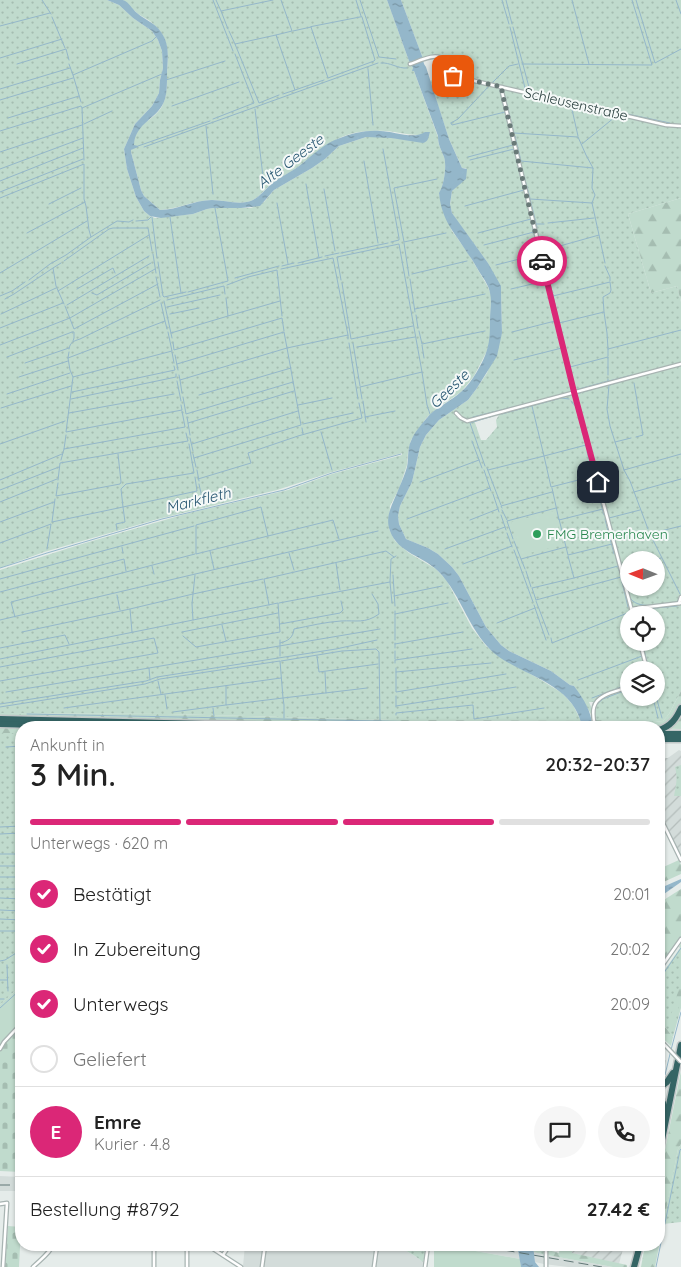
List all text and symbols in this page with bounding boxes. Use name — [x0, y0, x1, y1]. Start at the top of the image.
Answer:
pin — [432, 55, 474, 97]
icon: bag — [439, 62, 467, 90]
street label: Schleusenstraße — [522, 83, 630, 125]
water label: Alte Geeste — [253, 129, 328, 192]
courier — [517, 236, 567, 286]
icon: car — [528, 247, 556, 275]
water label: Geeste — [425, 365, 473, 412]
pin — [577, 461, 619, 503]
icon: home — [584, 468, 612, 496]
water label: Markfleth — [164, 483, 233, 517]
place label: FMG Bremerhaven — [547, 525, 668, 543]
marker: FMG Bremerhaven — [531, 528, 543, 540]
north arrow — [620, 551, 665, 596]
map controls — [620, 551, 665, 706]
button: locate — [620, 606, 665, 651]
button: layers — [620, 661, 665, 706]
text: Ankunft in — [30, 735, 105, 755]
text: 20:32–20:37 — [545, 752, 650, 776]
text: 3 Min. — [30, 754, 116, 794]
text: Unterwegs · 620 m — [30, 833, 168, 853]
icon: check — [30, 880, 58, 908]
text: Bestätigt — [73, 882, 152, 906]
text: 20:01 — [613, 884, 650, 904]
icon: check — [30, 935, 58, 963]
text: In Zubereitung — [73, 937, 201, 961]
text: 20:02 — [610, 939, 650, 959]
icon: check — [30, 990, 58, 1018]
text: Unterwegs — [73, 992, 168, 1016]
text: 20:09 — [610, 994, 650, 1014]
text: Geliefert — [73, 1047, 147, 1071]
button: chat — [534, 1106, 586, 1158]
button: phone — [598, 1106, 650, 1158]
text: Emre — [94, 1110, 141, 1134]
text: E — [51, 1120, 61, 1144]
text: Kurier · 4.8 — [94, 1134, 170, 1154]
text: Bestellung #8792 — [30, 1197, 180, 1221]
text: 27.42 € — [587, 1197, 650, 1221]

